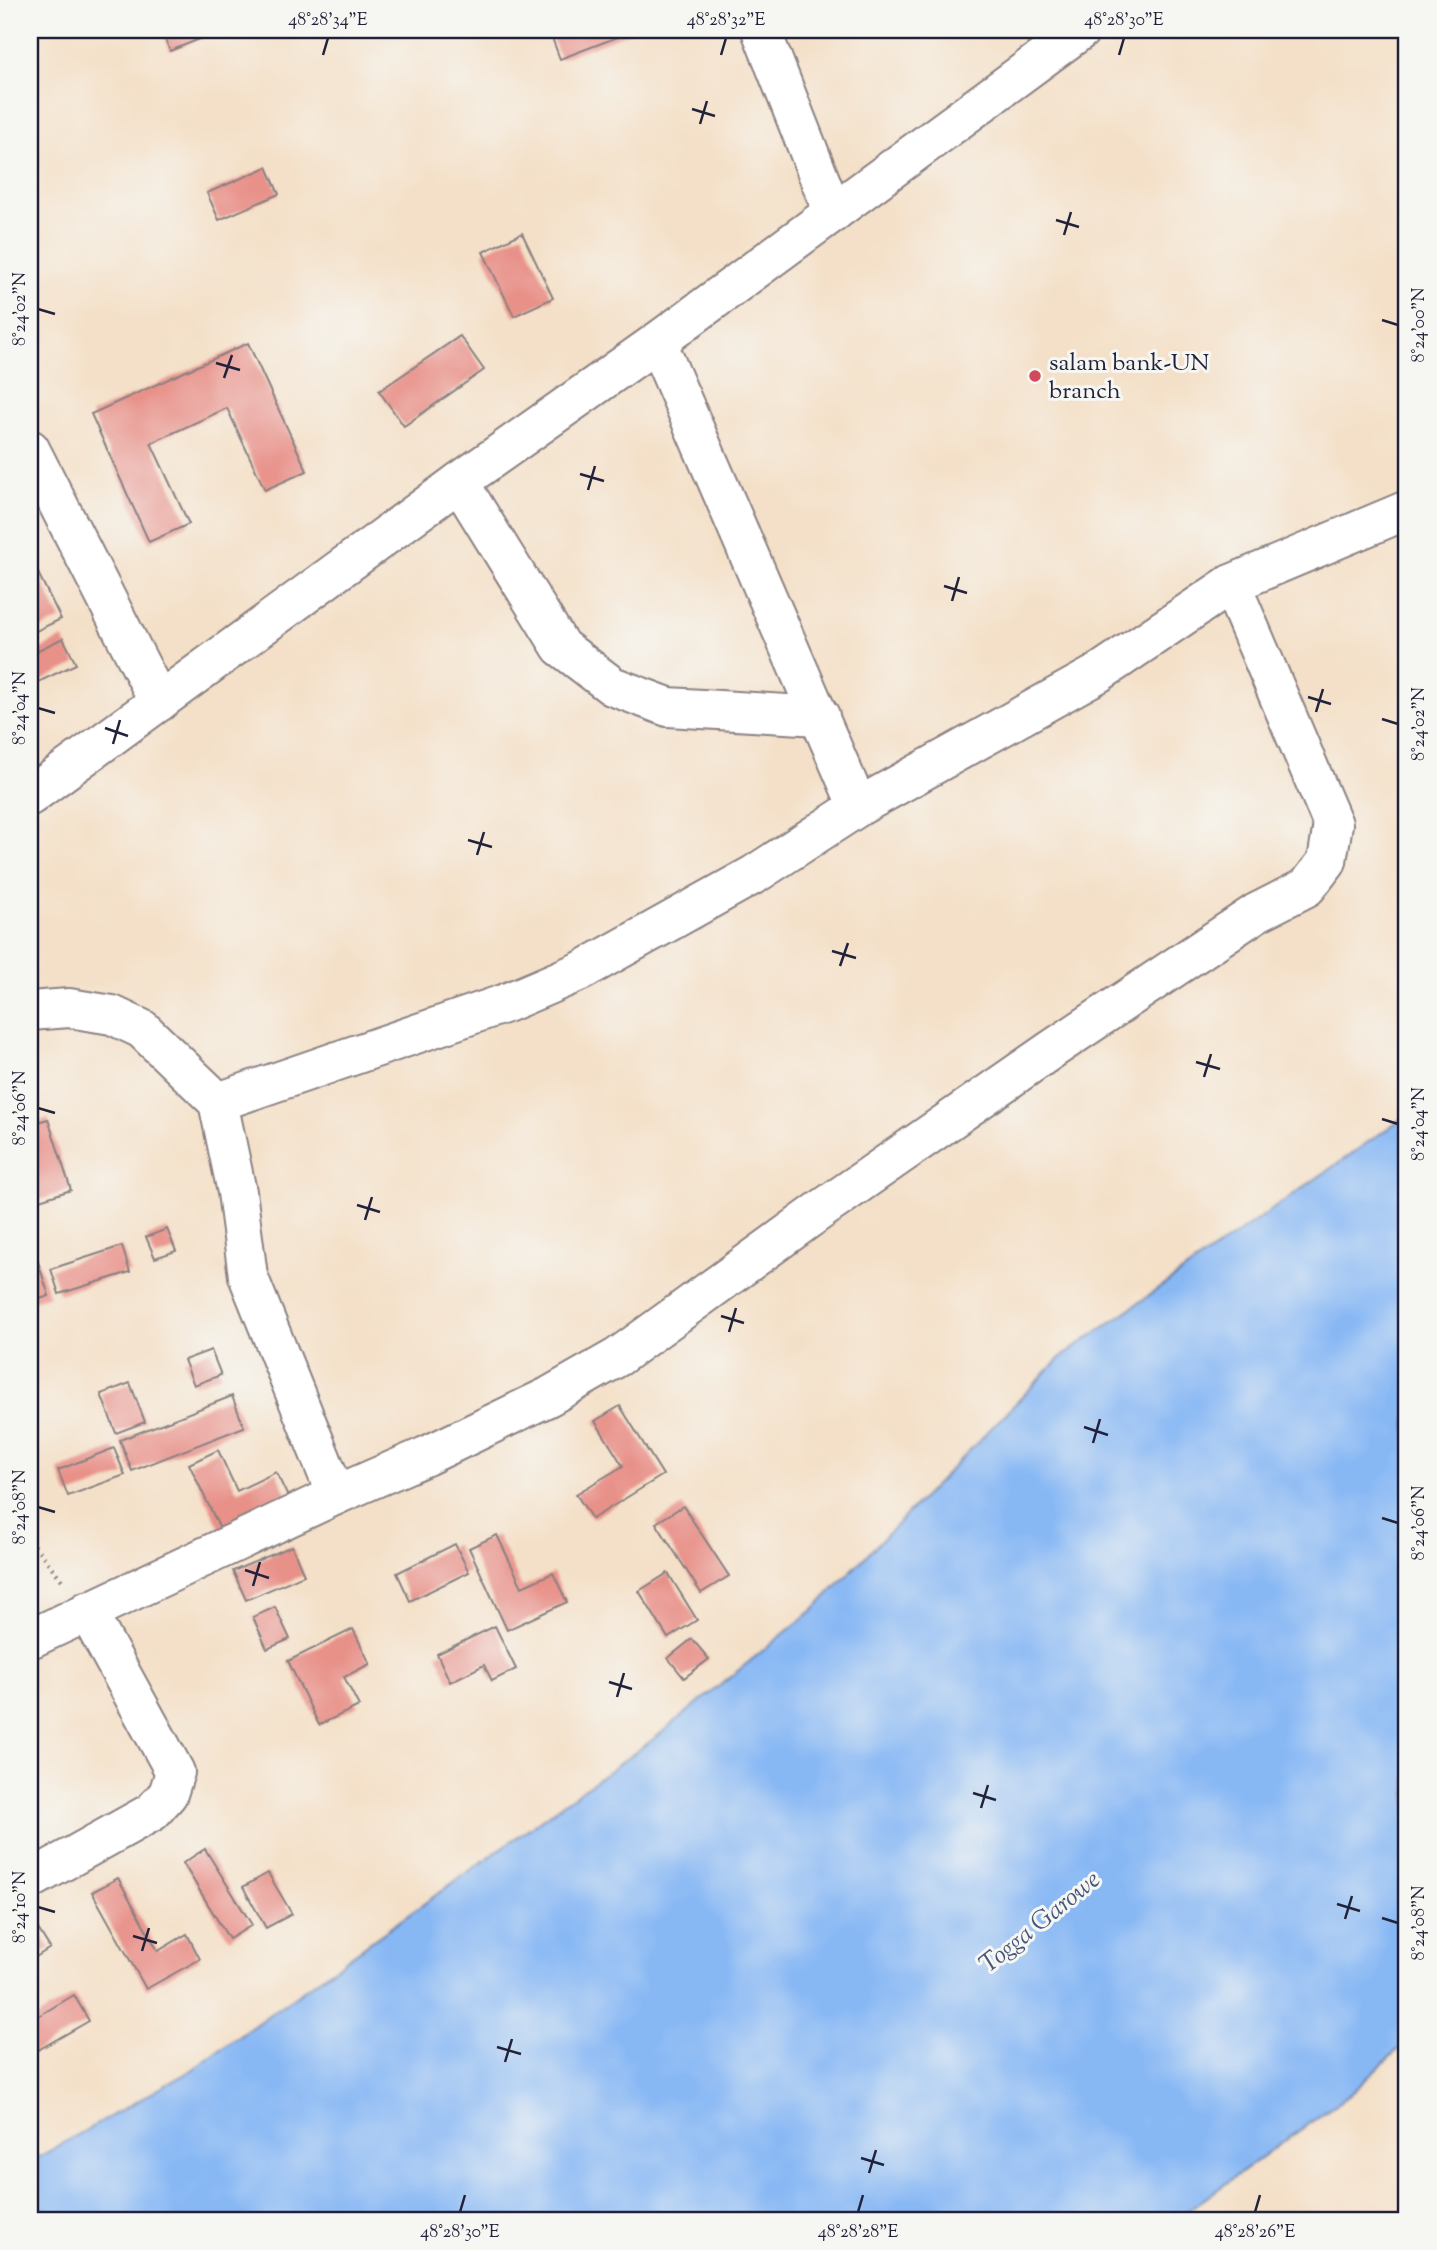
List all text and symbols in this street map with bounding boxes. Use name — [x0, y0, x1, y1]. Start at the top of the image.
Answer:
text: 48°28'34"E — [288, 8, 368, 34]
text: 48°28'32"E — [687, 8, 765, 34]
text: 48°28'30"E — [1084, 8, 1164, 34]
text: 8°24'02"N — [8, 272, 34, 346]
text: 8°24'00"N — [1407, 287, 1433, 363]
place label: salam bank-UN branch — [1049, 347, 1209, 409]
marker: salam bank-UN branch — [1027, 368, 1043, 384]
text: 8°24'04"N — [8, 671, 34, 745]
text: 8°24'02"N — [1407, 687, 1433, 761]
text: 8°24'06"N — [8, 1070, 34, 1146]
text: 8°24'04"N — [1407, 1087, 1433, 1161]
text: 8°24'08"N — [8, 1469, 34, 1545]
text: 8°24'06"N — [1407, 1485, 1433, 1561]
water label: Togga Garowe — [972, 1863, 1109, 1983]
text: 8°24'10"N — [8, 1871, 34, 1943]
text: 8°24'08"N — [1407, 1885, 1433, 1961]
text: 48°28'30"E — [420, 2220, 500, 2246]
text: 48°28'28"E — [818, 2220, 898, 2246]
text: 48°28'26"E — [1215, 2220, 1295, 2246]

